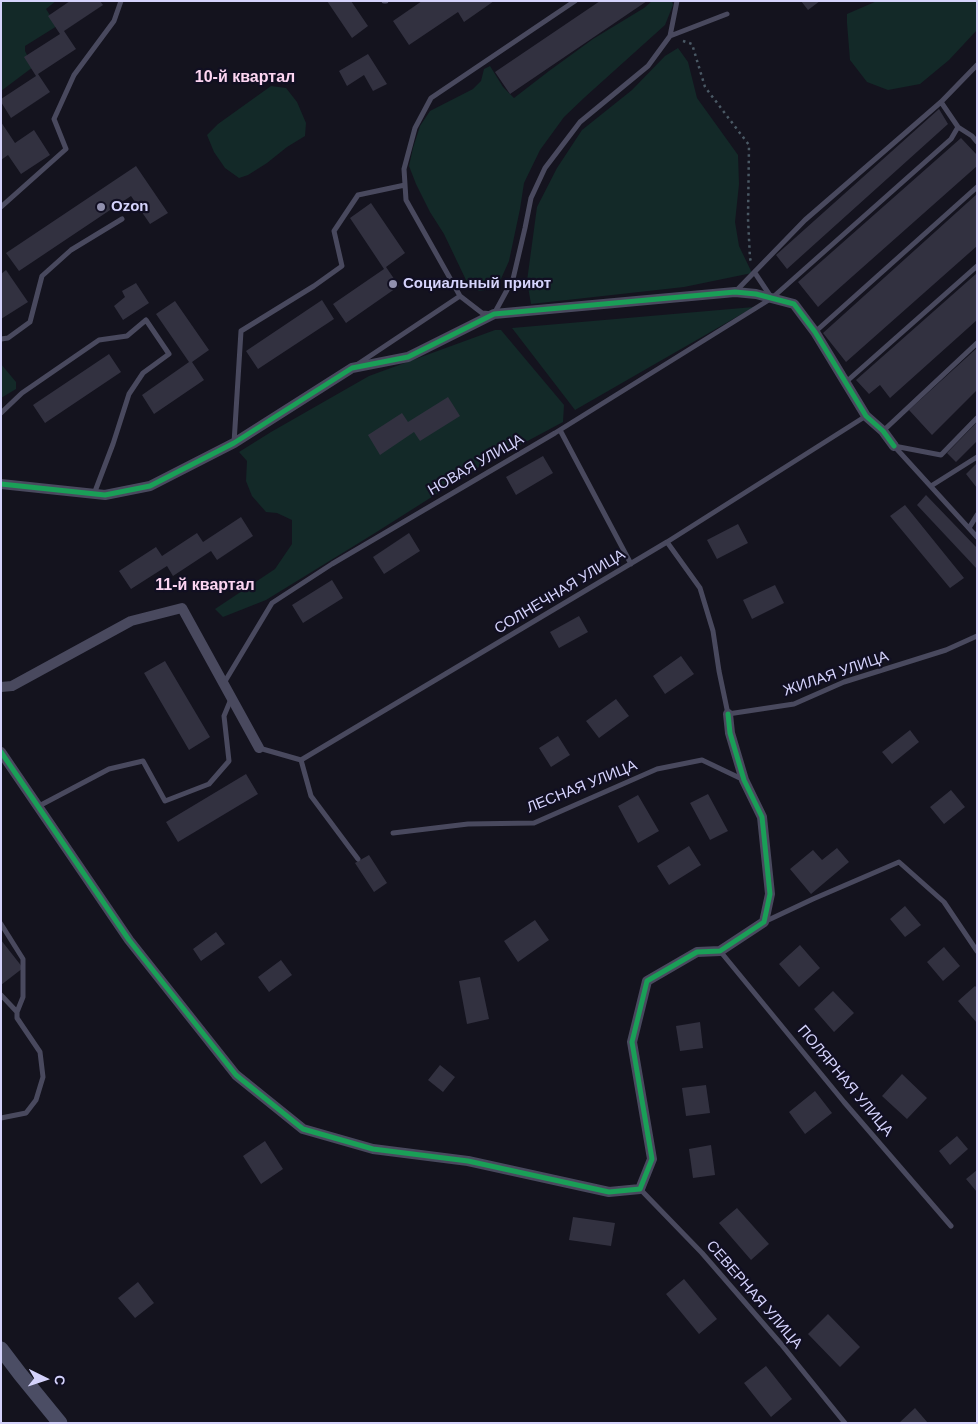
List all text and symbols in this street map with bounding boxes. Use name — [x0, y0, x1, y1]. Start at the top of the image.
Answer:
district label: 10-й квартал — [195, 68, 295, 88]
place label: Ozon — [111, 198, 148, 216]
marker: Ozon — [95, 201, 107, 213]
place label: Социальный приют — [403, 275, 551, 293]
marker: Социальный приют — [387, 278, 399, 290]
street label: НОВАЯ УЛИЦА — [425, 430, 527, 500]
street label: СОЛНЕЧНАЯ УЛИЦА — [491, 546, 629, 638]
district label: 11-й квартал — [155, 576, 255, 596]
street label: ЖИЛАЯ УЛИЦА — [781, 648, 891, 700]
street label: ЛЕСНАЯ УЛИЦА — [524, 757, 640, 817]
street label: ПОЛЯРНАЯ УЛИЦА — [793, 1022, 897, 1140]
street label: СЕВЕРНАЯ УЛИЦА — [702, 1237, 806, 1353]
north arrow — [20, 1354, 70, 1404]
text: С — [52, 1374, 68, 1386]

